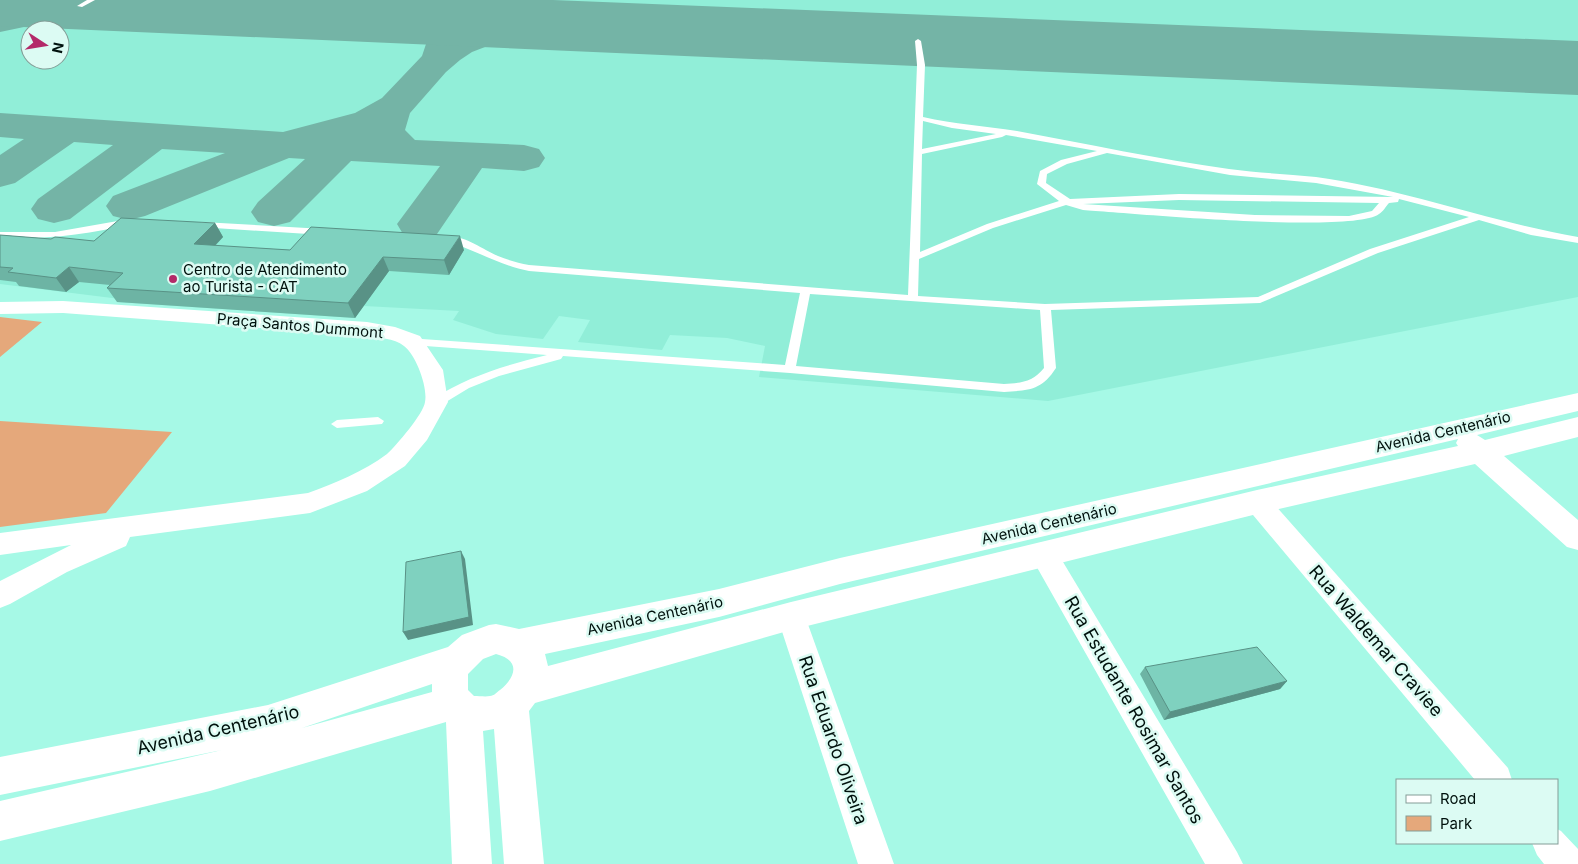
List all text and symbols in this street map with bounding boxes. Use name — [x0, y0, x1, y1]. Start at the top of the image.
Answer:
north arrow — [20, 20, 70, 70]
text: N — [49, 41, 68, 55]
place label: Centro de Atendimento ao Turista - CAT — [183, 260, 347, 296]
marker: Centro de Atendimento ao Turista - CAT — [167, 273, 179, 285]
street label: Praça Santos Dummont — [216, 309, 384, 342]
street label: Avenida Centenário — [1373, 407, 1512, 456]
street label: Avenida Centenário — [979, 499, 1118, 548]
street label: Rua Waldemar Craviee — [1305, 561, 1448, 720]
street label: Avenida Centenário — [585, 592, 725, 639]
street label: Rua Estudante Rosimar Santos — [1061, 592, 1208, 827]
street label: Rua Eduardo Oliveira — [795, 653, 872, 827]
street label: Avenida Centenário — [135, 701, 301, 758]
legend — [1396, 779, 1558, 844]
text: Road — [1440, 789, 1476, 808]
text: Park — [1440, 814, 1473, 833]

